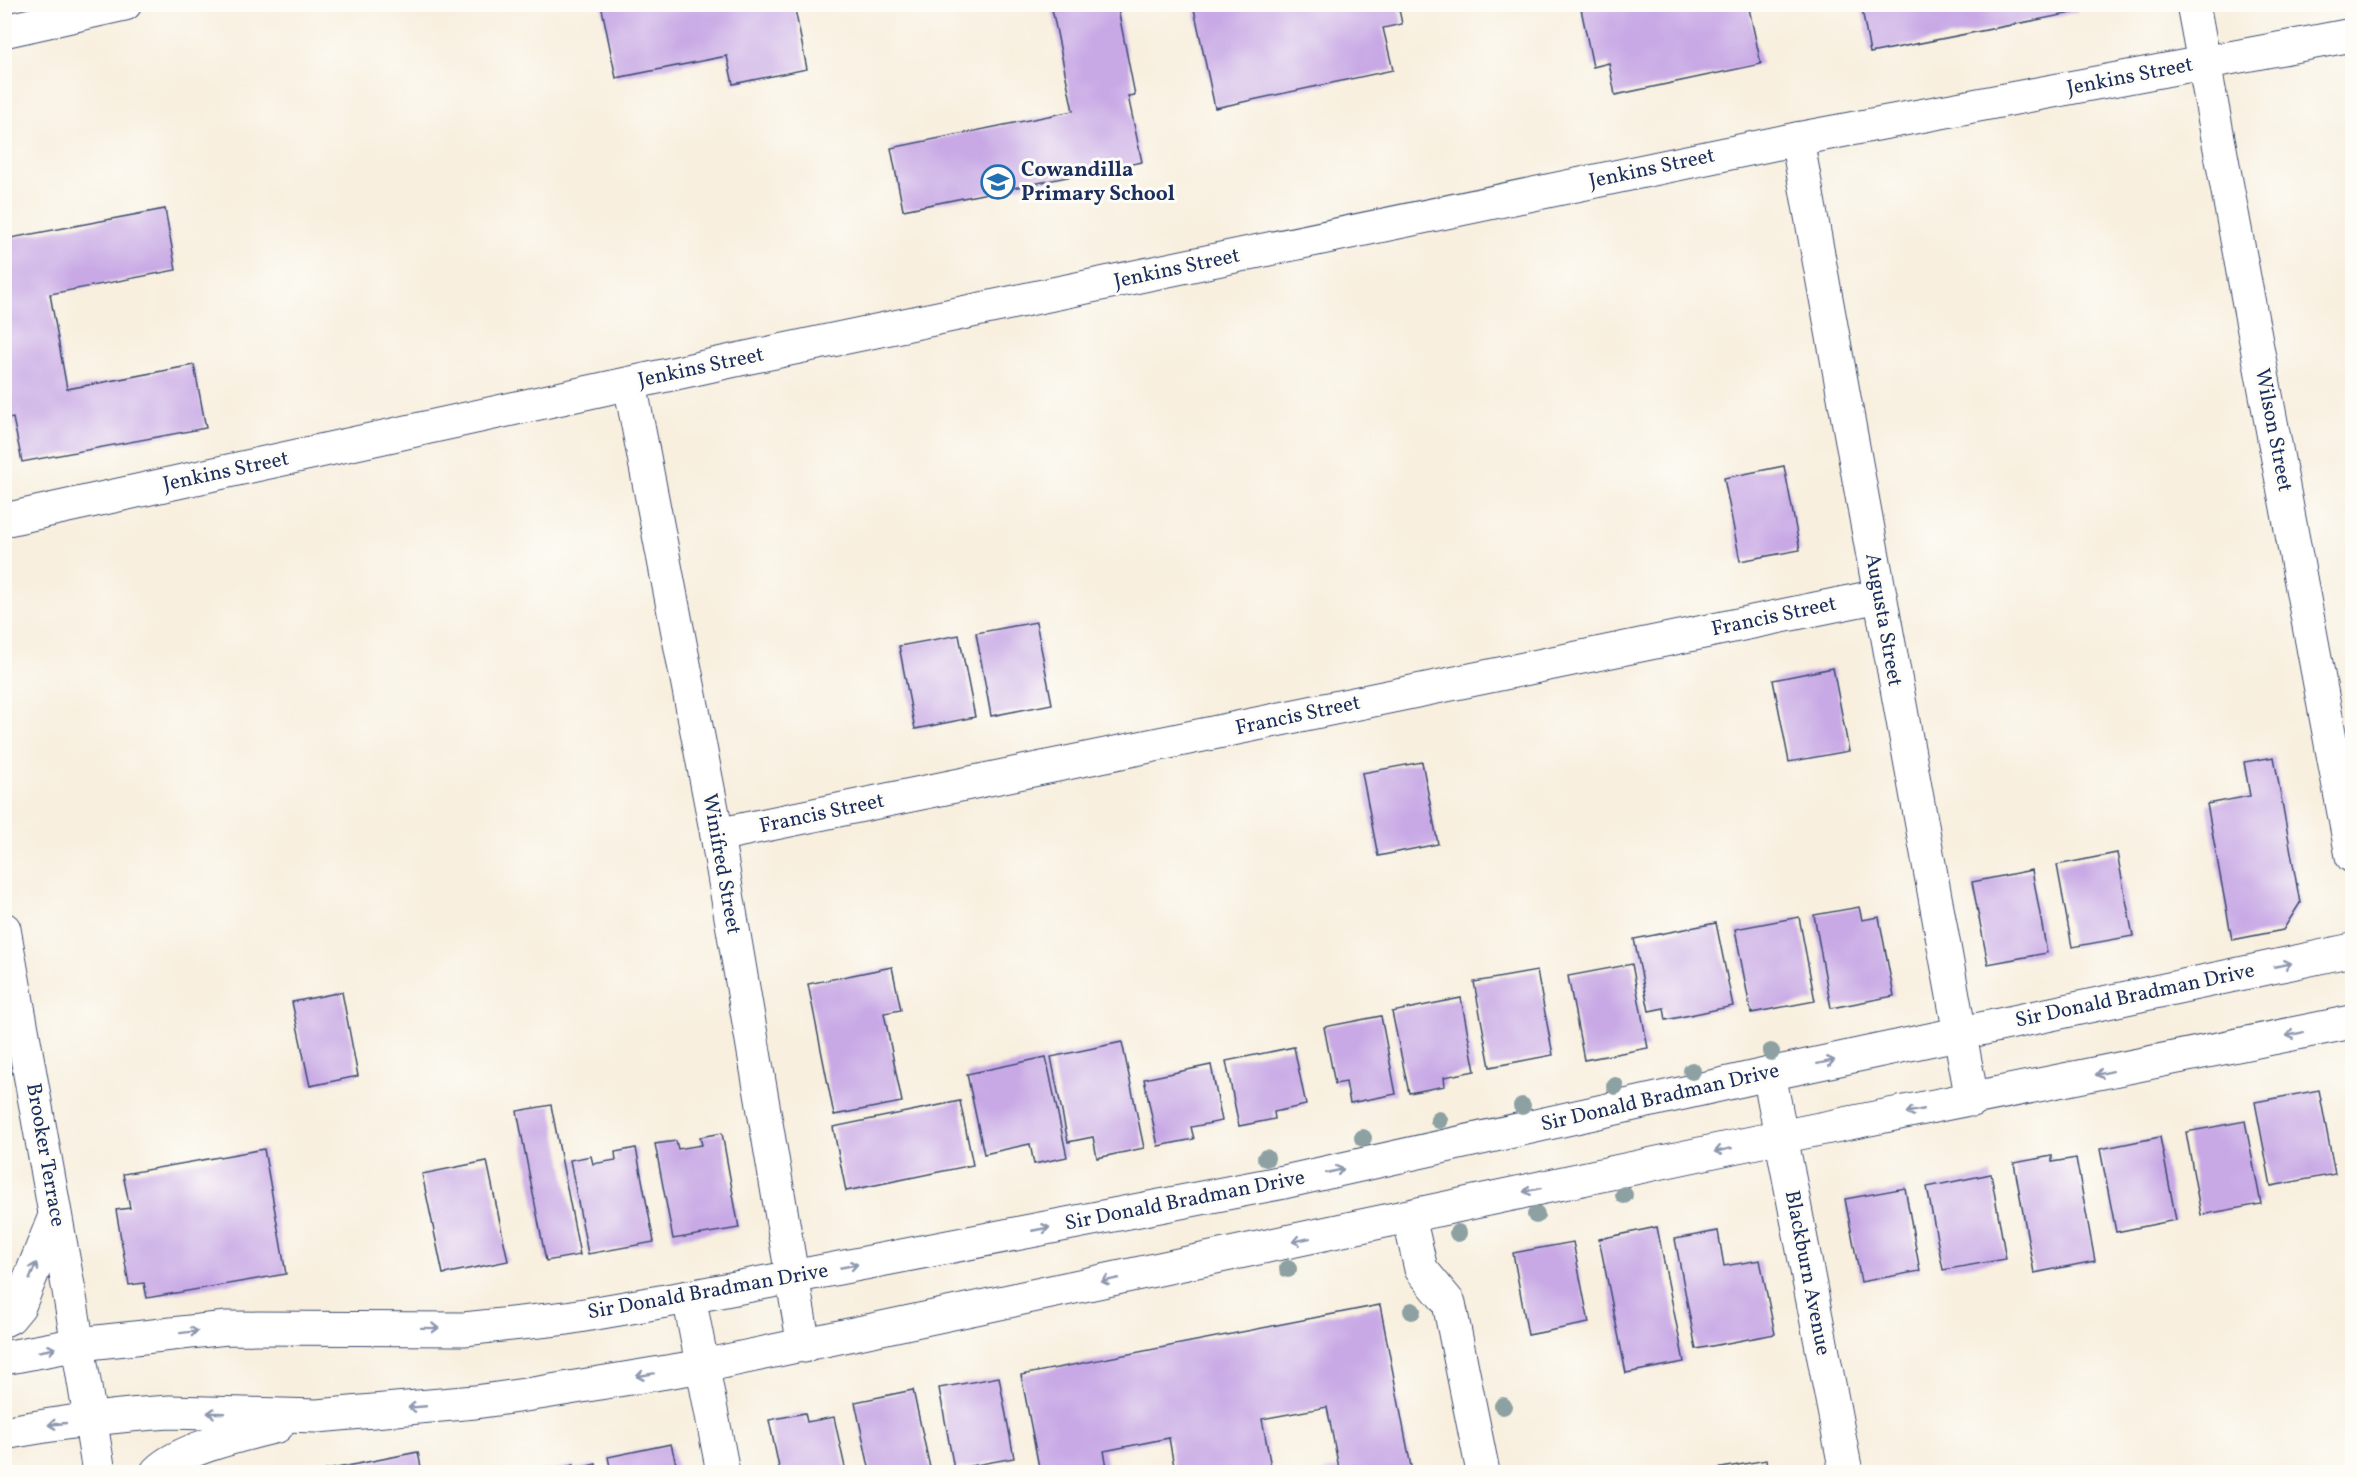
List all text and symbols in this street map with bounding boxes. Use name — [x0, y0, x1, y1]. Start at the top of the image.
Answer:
street label: Jenkins Street — [2064, 51, 2196, 103]
street label: Jenkins Street — [1586, 142, 1718, 196]
place label: Cowandilla Primary School — [1021, 156, 1175, 209]
school or university icon: Cowandilla Primary School — [980, 164, 1016, 200]
street label: Jenkins Street — [1111, 242, 1243, 296]
street label: Jenkins Street — [635, 341, 767, 395]
street label: Wilson Street — [2247, 366, 2299, 494]
street label: Jenkins Street — [160, 445, 292, 499]
street label: Augusta Street — [1857, 551, 1909, 689]
street label: Francis Street — [1709, 590, 1839, 644]
street label: Francis Street — [1233, 689, 1363, 743]
street label: Francis Street — [757, 787, 887, 841]
street label: Winifred Street — [694, 791, 748, 937]
street label: Sir Donald Bradman Drive — [2013, 956, 2257, 1036]
one-way arrow — [2273, 958, 2292, 970]
one-way arrow — [2286, 1029, 2305, 1040]
street label: Sir Donald Bradman Drive — [1538, 1056, 1782, 1140]
one-way arrow — [1816, 1056, 1835, 1067]
one-way arrow — [2095, 1068, 2114, 1079]
street label: Brooker Terrace — [18, 1081, 72, 1229]
one-way arrow — [1905, 1106, 1925, 1117]
one-way arrow — [1714, 1144, 1733, 1156]
street label: Sir Donald Bradman Drive — [1062, 1163, 1308, 1239]
one-way arrow — [1325, 1165, 1344, 1176]
one-way arrow — [1523, 1185, 1542, 1197]
street label: Blackburn Avenue — [1777, 1188, 1837, 1358]
one-way arrow — [1030, 1223, 1050, 1234]
one-way arrow — [1291, 1235, 1311, 1246]
street label: Sir Donald Bradman Drive — [585, 1257, 831, 1327]
one-way arrow — [839, 1260, 859, 1271]
one-way arrow — [28, 1262, 39, 1281]
one-way arrow — [1101, 1275, 1120, 1287]
one-way arrow — [419, 1323, 439, 1334]
one-way arrow — [178, 1326, 198, 1337]
one-way arrow — [36, 1344, 56, 1355]
one-way arrow — [636, 1370, 656, 1381]
one-way arrow — [407, 1402, 427, 1413]
one-way arrow — [207, 1408, 227, 1419]
one-way arrow — [48, 1419, 67, 1430]

